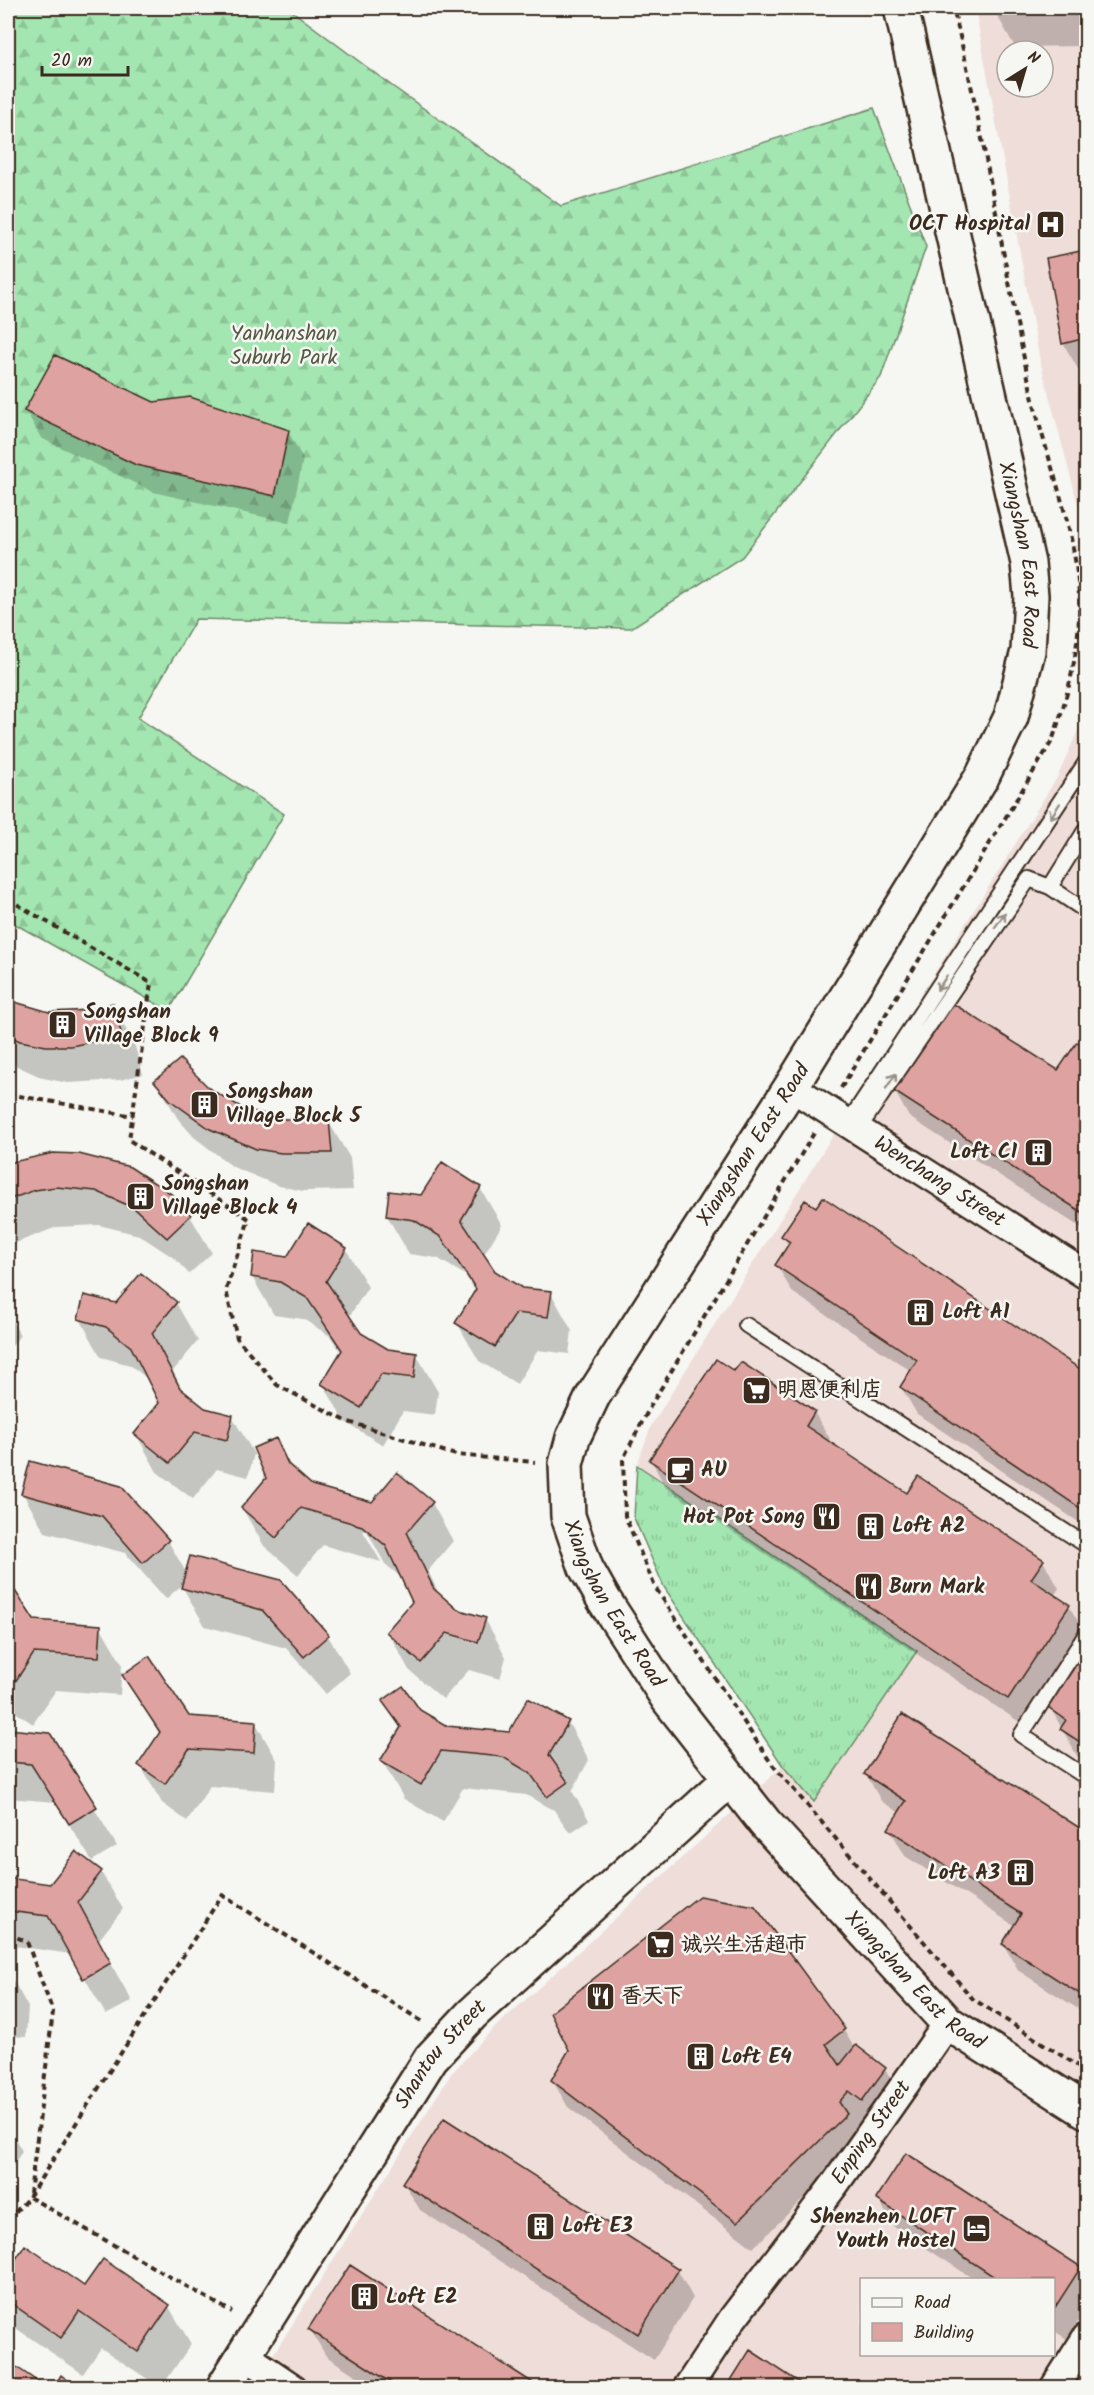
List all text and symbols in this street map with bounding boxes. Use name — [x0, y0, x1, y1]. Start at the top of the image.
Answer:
scale bar — [42, 39, 128, 77]
north arrow — [995, 39, 1055, 99]
text: N — [1022, 45, 1045, 71]
text: 20 m — [51, 47, 92, 76]
place label: OCT Hospital — [909, 208, 1030, 241]
hospital icon: OCT Hospital — [1035, 208, 1067, 240]
park label: Yanhanshan Suburb Park — [231, 318, 338, 375]
street label: Xiangshan East Road — [989, 458, 1048, 649]
one-way arrow — [1048, 802, 1060, 819]
one-way arrow — [994, 912, 1006, 928]
one-way arrow — [935, 975, 948, 992]
place label: Songshan Village Block 9 — [84, 996, 219, 1053]
building icon: Songshan Village Block 9 — [47, 1008, 79, 1040]
street label: Xiangshan East Road — [689, 1057, 819, 1233]
one-way arrow — [885, 1074, 897, 1090]
place label: Songshan Village Block 5 — [226, 1076, 363, 1133]
building icon: Songshan Village Block 5 — [189, 1088, 221, 1120]
street label: Wenchang Street — [867, 1127, 1012, 1236]
place label: Loft C1 — [950, 1136, 1018, 1169]
building icon: Loft C1 — [1022, 1136, 1054, 1168]
place label: Songshan Village Block 4 — [162, 1168, 298, 1225]
building icon: Songshan Village Block 4 — [125, 1180, 157, 1212]
building icon: Loft A1 — [905, 1296, 937, 1328]
place label: Loft A1 — [942, 1296, 1010, 1329]
supermarket icon: 明恩便利店 — [740, 1374, 772, 1406]
place label: 明恩便利店 — [777, 1374, 882, 1407]
cafe icon: AU — [664, 1454, 696, 1486]
place label: AU — [701, 1454, 727, 1487]
place label: Hot Pot Song — [683, 1501, 805, 1534]
restaurant icon: Hot Pot Song — [810, 1501, 842, 1533]
building icon: Loft A2 — [855, 1510, 887, 1542]
place label: Loft A2 — [892, 1510, 965, 1543]
street label: Xiangshan East Road — [554, 1515, 673, 1695]
restaurant icon: Burn Mark — [852, 1571, 884, 1603]
place label: Burn Mark — [889, 1571, 985, 1604]
place label: Loft A3 — [928, 1857, 1001, 1890]
building icon: Loft A3 — [1005, 1857, 1037, 1889]
street label: Xiangshan East Road — [836, 1903, 992, 2059]
supermarket icon: 诚兴生活超市 — [644, 1929, 676, 1961]
place label: 诚兴生活超市 — [681, 1929, 807, 1962]
restaurant icon: 香天下 — [584, 1980, 616, 2012]
place label: 香天下 — [621, 1980, 684, 2013]
street label: Shantou Street — [386, 1991, 495, 2115]
building icon: Loft E4 — [684, 2041, 716, 2073]
place label: Loft E4 — [721, 2041, 792, 2074]
street label: Enping Street — [823, 2073, 920, 2192]
place label: Shenzhen LOFT Youth Hostel — [811, 2201, 958, 2258]
building icon: Loft E3 — [525, 2210, 557, 2242]
place label: Loft E3 — [562, 2210, 633, 2243]
hotel icon: Shenzhen LOFT Youth Hostel — [960, 2213, 992, 2245]
legend — [860, 2278, 1055, 2356]
building icon: Loft E2 — [349, 2281, 381, 2313]
place label: Loft E2 — [386, 2281, 458, 2314]
text: Road — [914, 2289, 951, 2318]
text: Building — [914, 2319, 974, 2348]

